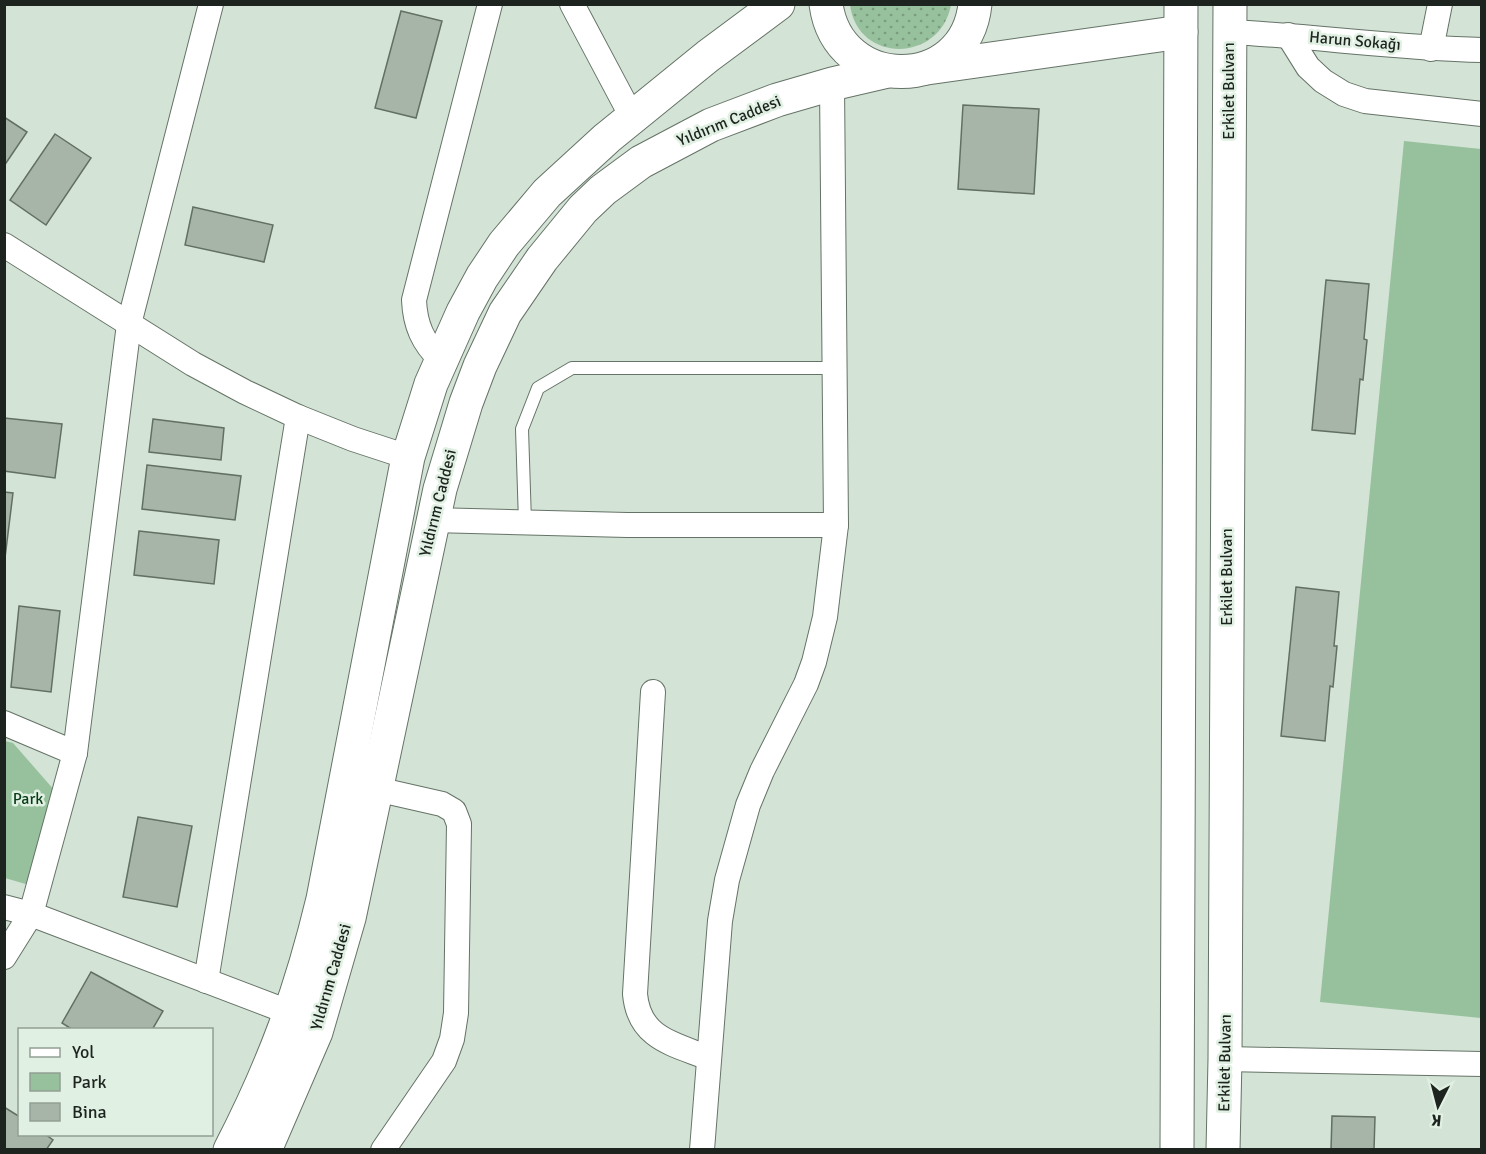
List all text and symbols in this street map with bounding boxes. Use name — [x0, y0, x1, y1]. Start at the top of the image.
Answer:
street label: Harun Sokağı — [1308, 27, 1402, 55]
street label: Erkilet Bulvarı — [1219, 42, 1239, 140]
street label: Yıldırım Caddesi — [674, 91, 784, 151]
street label: Yıldırım Caddesi — [415, 447, 461, 559]
street label: Erkilet Bulvarı — [1217, 528, 1237, 626]
park label: Park — [13, 789, 43, 809]
street label: Yıldırım Caddesi — [306, 921, 356, 1033]
street label: Erkilet Bulvarı — [1214, 1014, 1236, 1112]
legend — [18, 1028, 213, 1136]
text: Yol — [72, 1041, 95, 1063]
text: Park — [72, 1071, 107, 1093]
north arrow — [1408, 1076, 1468, 1136]
text: Bina — [72, 1101, 107, 1123]
text: K — [1430, 1109, 1443, 1130]

